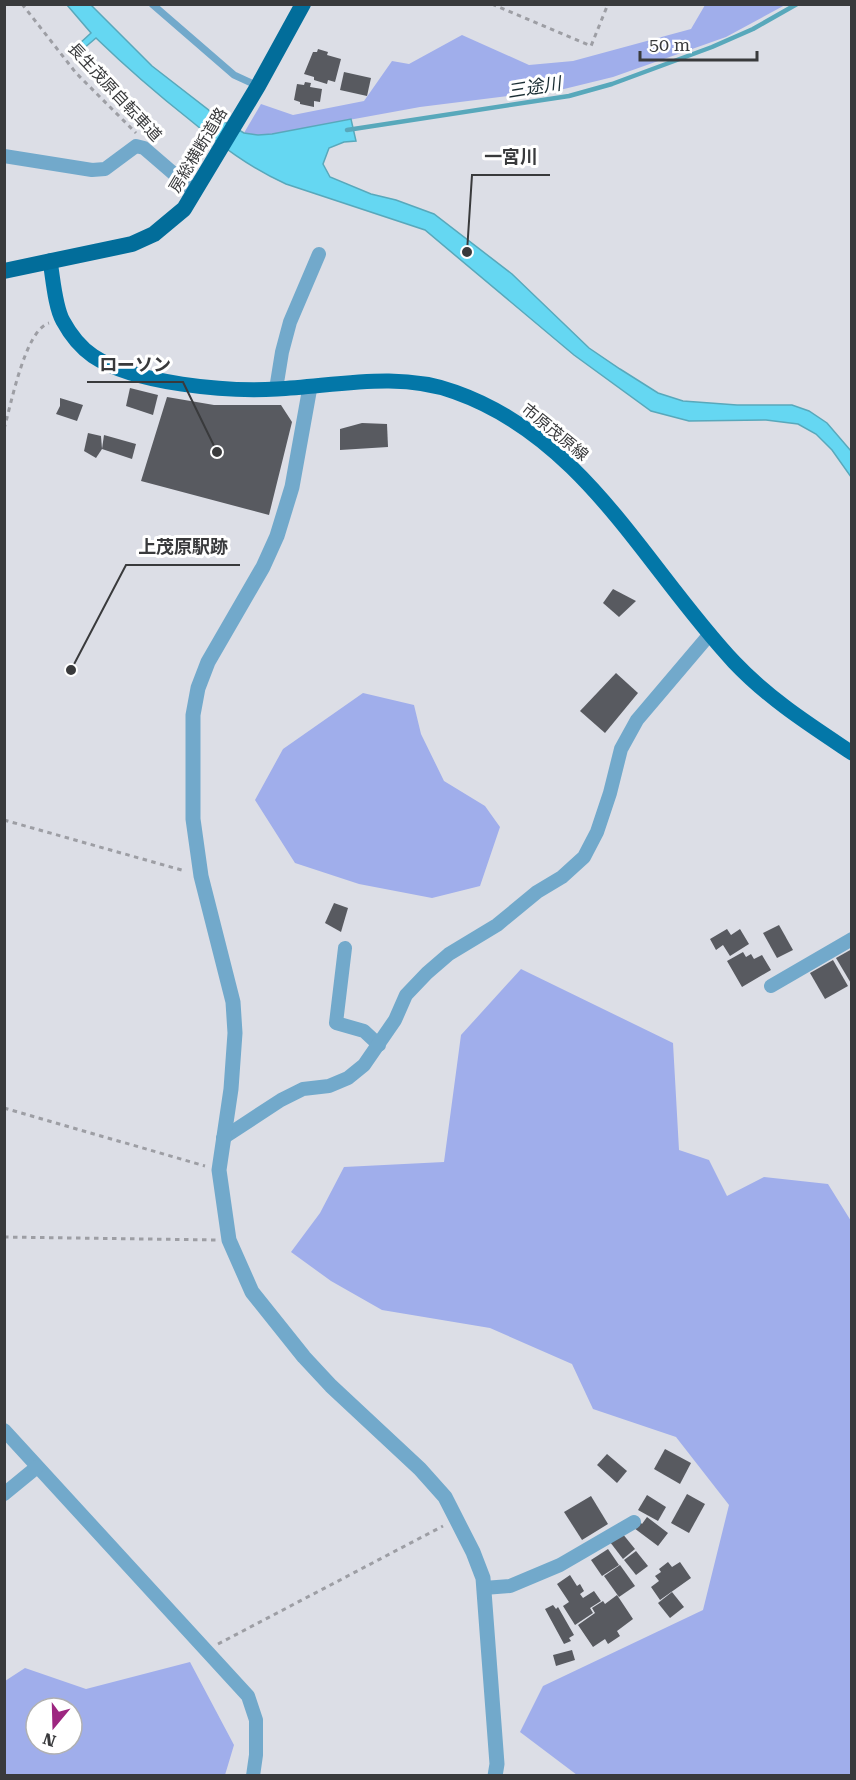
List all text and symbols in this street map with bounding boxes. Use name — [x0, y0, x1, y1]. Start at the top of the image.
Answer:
scale bar — [640, 24, 757, 62]
text: 50 m — [649, 34, 690, 55]
street label: 長生茂原自転車道 — [64, 39, 166, 145]
water label: 三途川 — [506, 72, 564, 102]
street label: 房総横断道路 — [165, 104, 231, 196]
callout: 一宮川 — [472, 139, 550, 175]
text: 一宮川 — [484, 146, 538, 167]
callout: ローソン — [87, 346, 183, 382]
text: ローソン — [99, 354, 171, 375]
street label: 市原茂原線 — [518, 399, 592, 465]
callout: 上茂原駅跡 — [126, 529, 240, 565]
text: 上茂原駅跡 — [138, 536, 228, 557]
north arrow — [24, 1696, 84, 1756]
text: N — [40, 1729, 58, 1751]

